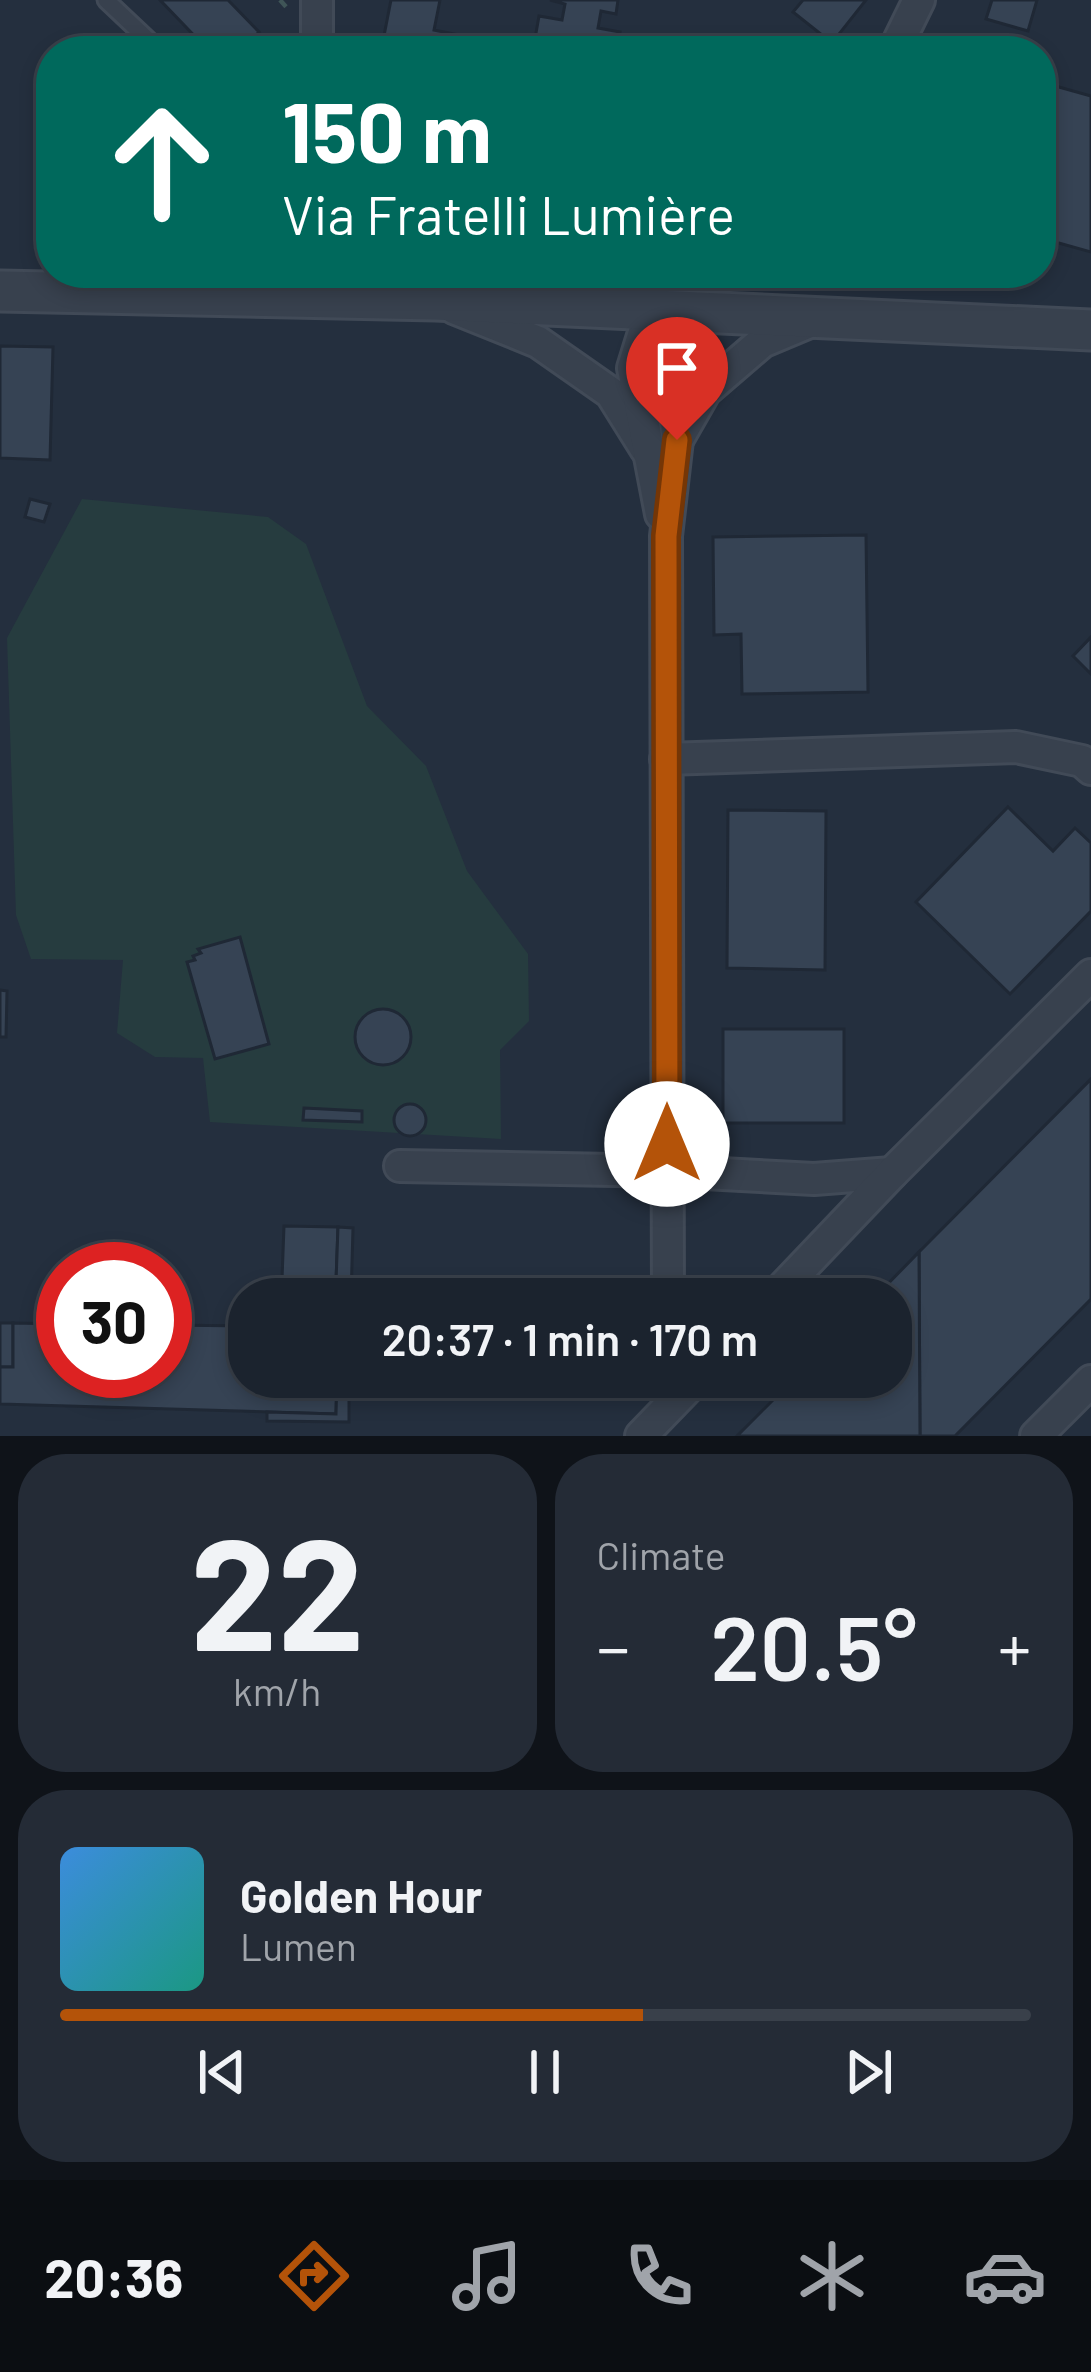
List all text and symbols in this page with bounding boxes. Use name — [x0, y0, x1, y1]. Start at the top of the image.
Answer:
text: 150 m — [282, 79, 492, 180]
icon: ahead — [84, 84, 240, 240]
text: Via Fratelli Lumière — [282, 181, 735, 246]
pin — [626, 317, 728, 440]
icon: arrive — [644, 335, 710, 401]
position arrow — [604, 1081, 730, 1207]
speed limit sign: 30 — [36, 1242, 192, 1398]
text: 20:37 · 1 min · 170 m — [382, 1311, 758, 1365]
text: 22 — [190, 1495, 365, 1682]
text: Climate — [597, 1531, 726, 1578]
text: 20.5° — [710, 1591, 917, 1699]
text: − — [597, 1606, 630, 1685]
text: + — [998, 1606, 1031, 1685]
text: km/h — [233, 1667, 321, 1714]
text: Golden Hour — [240, 1868, 482, 1922]
text: Lumen — [240, 1922, 357, 1969]
icon: previous — [189, 2039, 255, 2105]
icon: pause — [512, 2039, 578, 2105]
icon: next — [836, 2039, 902, 2105]
icon: directions — [272, 2234, 356, 2318]
icon: music — [445, 2234, 529, 2318]
icon: phone — [617, 2234, 701, 2318]
icon: climate — [790, 2234, 874, 2318]
icon: car — [963, 2234, 1047, 2318]
text: 20:36 — [44, 2244, 183, 2309]

